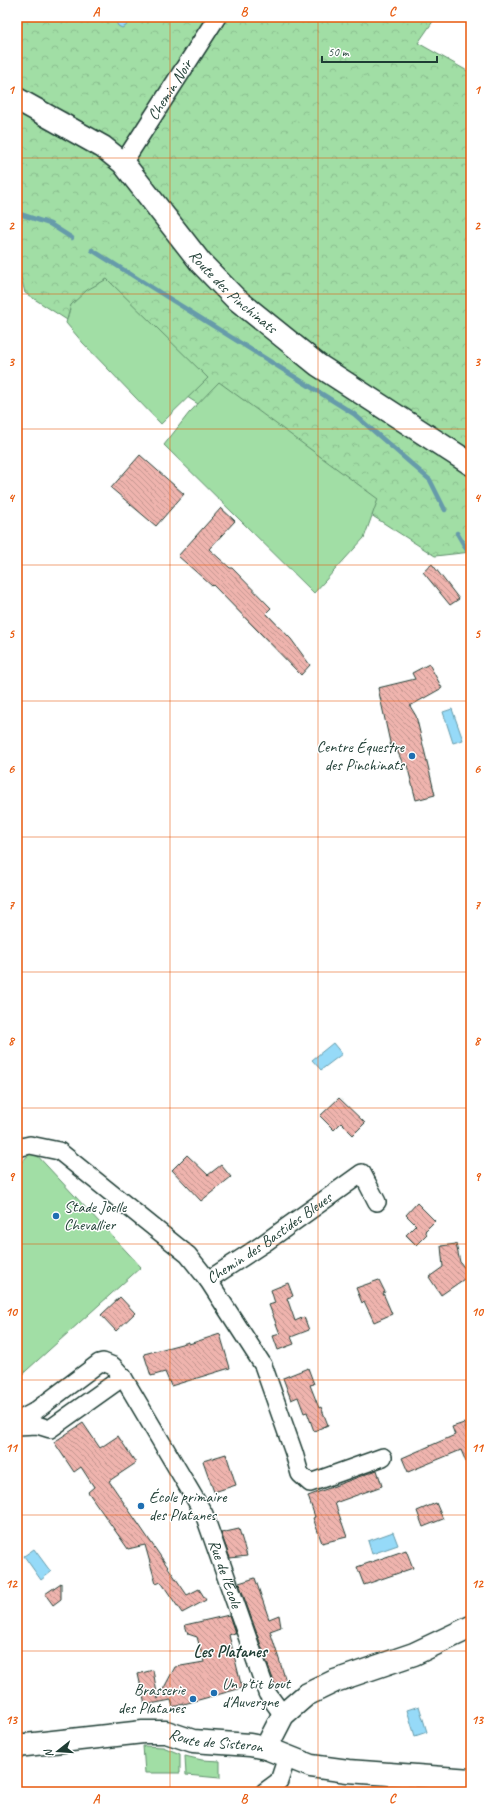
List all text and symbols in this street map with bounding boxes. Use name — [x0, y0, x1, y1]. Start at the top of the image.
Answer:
text: A — [93, 4, 101, 20]
text: B — [241, 4, 249, 20]
text: C — [389, 4, 397, 20]
scale bar — [322, 38, 437, 64]
text: 50 m — [328, 44, 350, 60]
street label: Chemin Noir — [143, 54, 198, 124]
text: 1 — [8, 82, 16, 98]
text: 1 — [474, 82, 482, 98]
text: 2 — [8, 218, 15, 234]
text: 2 — [474, 218, 481, 234]
street label: Route des Pinchinats — [185, 246, 282, 339]
text: 3 — [8, 354, 15, 370]
text: 3 — [474, 354, 481, 370]
text: 4 — [8, 490, 16, 506]
text: 4 — [474, 490, 482, 506]
text: 5 — [8, 626, 15, 642]
text: 5 — [474, 626, 481, 642]
place label: Centre Équestre des Pinchinats — [316, 737, 406, 775]
marker: Centre Équestre des Pinchinats — [407, 751, 417, 761]
text: 6 — [8, 761, 15, 777]
text: 6 — [474, 761, 481, 777]
text: 7 — [8, 897, 15, 913]
text: 7 — [474, 897, 481, 913]
text: 8 — [8, 1033, 16, 1049]
text: 8 — [474, 1033, 482, 1049]
text: 9 — [8, 1169, 15, 1185]
text: 9 — [474, 1169, 481, 1185]
street label: Chemin des Bastides Bleues — [203, 1187, 337, 1288]
place label: Stade Joelle Chevallier — [64, 1197, 128, 1235]
marker: Stade Joelle Chevallier — [51, 1211, 61, 1221]
text: 10 — [5, 1304, 18, 1320]
text: 10 — [471, 1304, 484, 1320]
text: 11 — [5, 1440, 19, 1456]
text: 11 — [471, 1440, 485, 1456]
place label: École primaire des Platanes — [149, 1487, 228, 1525]
marker: École primaire des Platanes — [136, 1501, 146, 1511]
street label: Rue de l'École — [204, 1537, 247, 1612]
text: 12 — [5, 1576, 18, 1592]
text: 12 — [471, 1576, 484, 1592]
district label: Les Platanes — [193, 1641, 269, 1662]
place label: Un p'tit bout d'Auvergne — [222, 1674, 292, 1712]
place label: Brasserie des Platanes — [118, 1680, 187, 1718]
marker: Un p'tit bout d'Auvergne — [209, 1688, 219, 1698]
marker: Brasserie des Platanes — [188, 1694, 198, 1704]
text: 13 — [5, 1712, 18, 1728]
text: 13 — [471, 1712, 484, 1728]
street label: Route de Sisteron — [166, 1724, 266, 1757]
north arrow — [38, 1731, 78, 1771]
text: N — [40, 1747, 56, 1759]
text: A — [93, 1791, 101, 1807]
text: B — [241, 1791, 249, 1807]
text: C — [389, 1791, 397, 1807]

